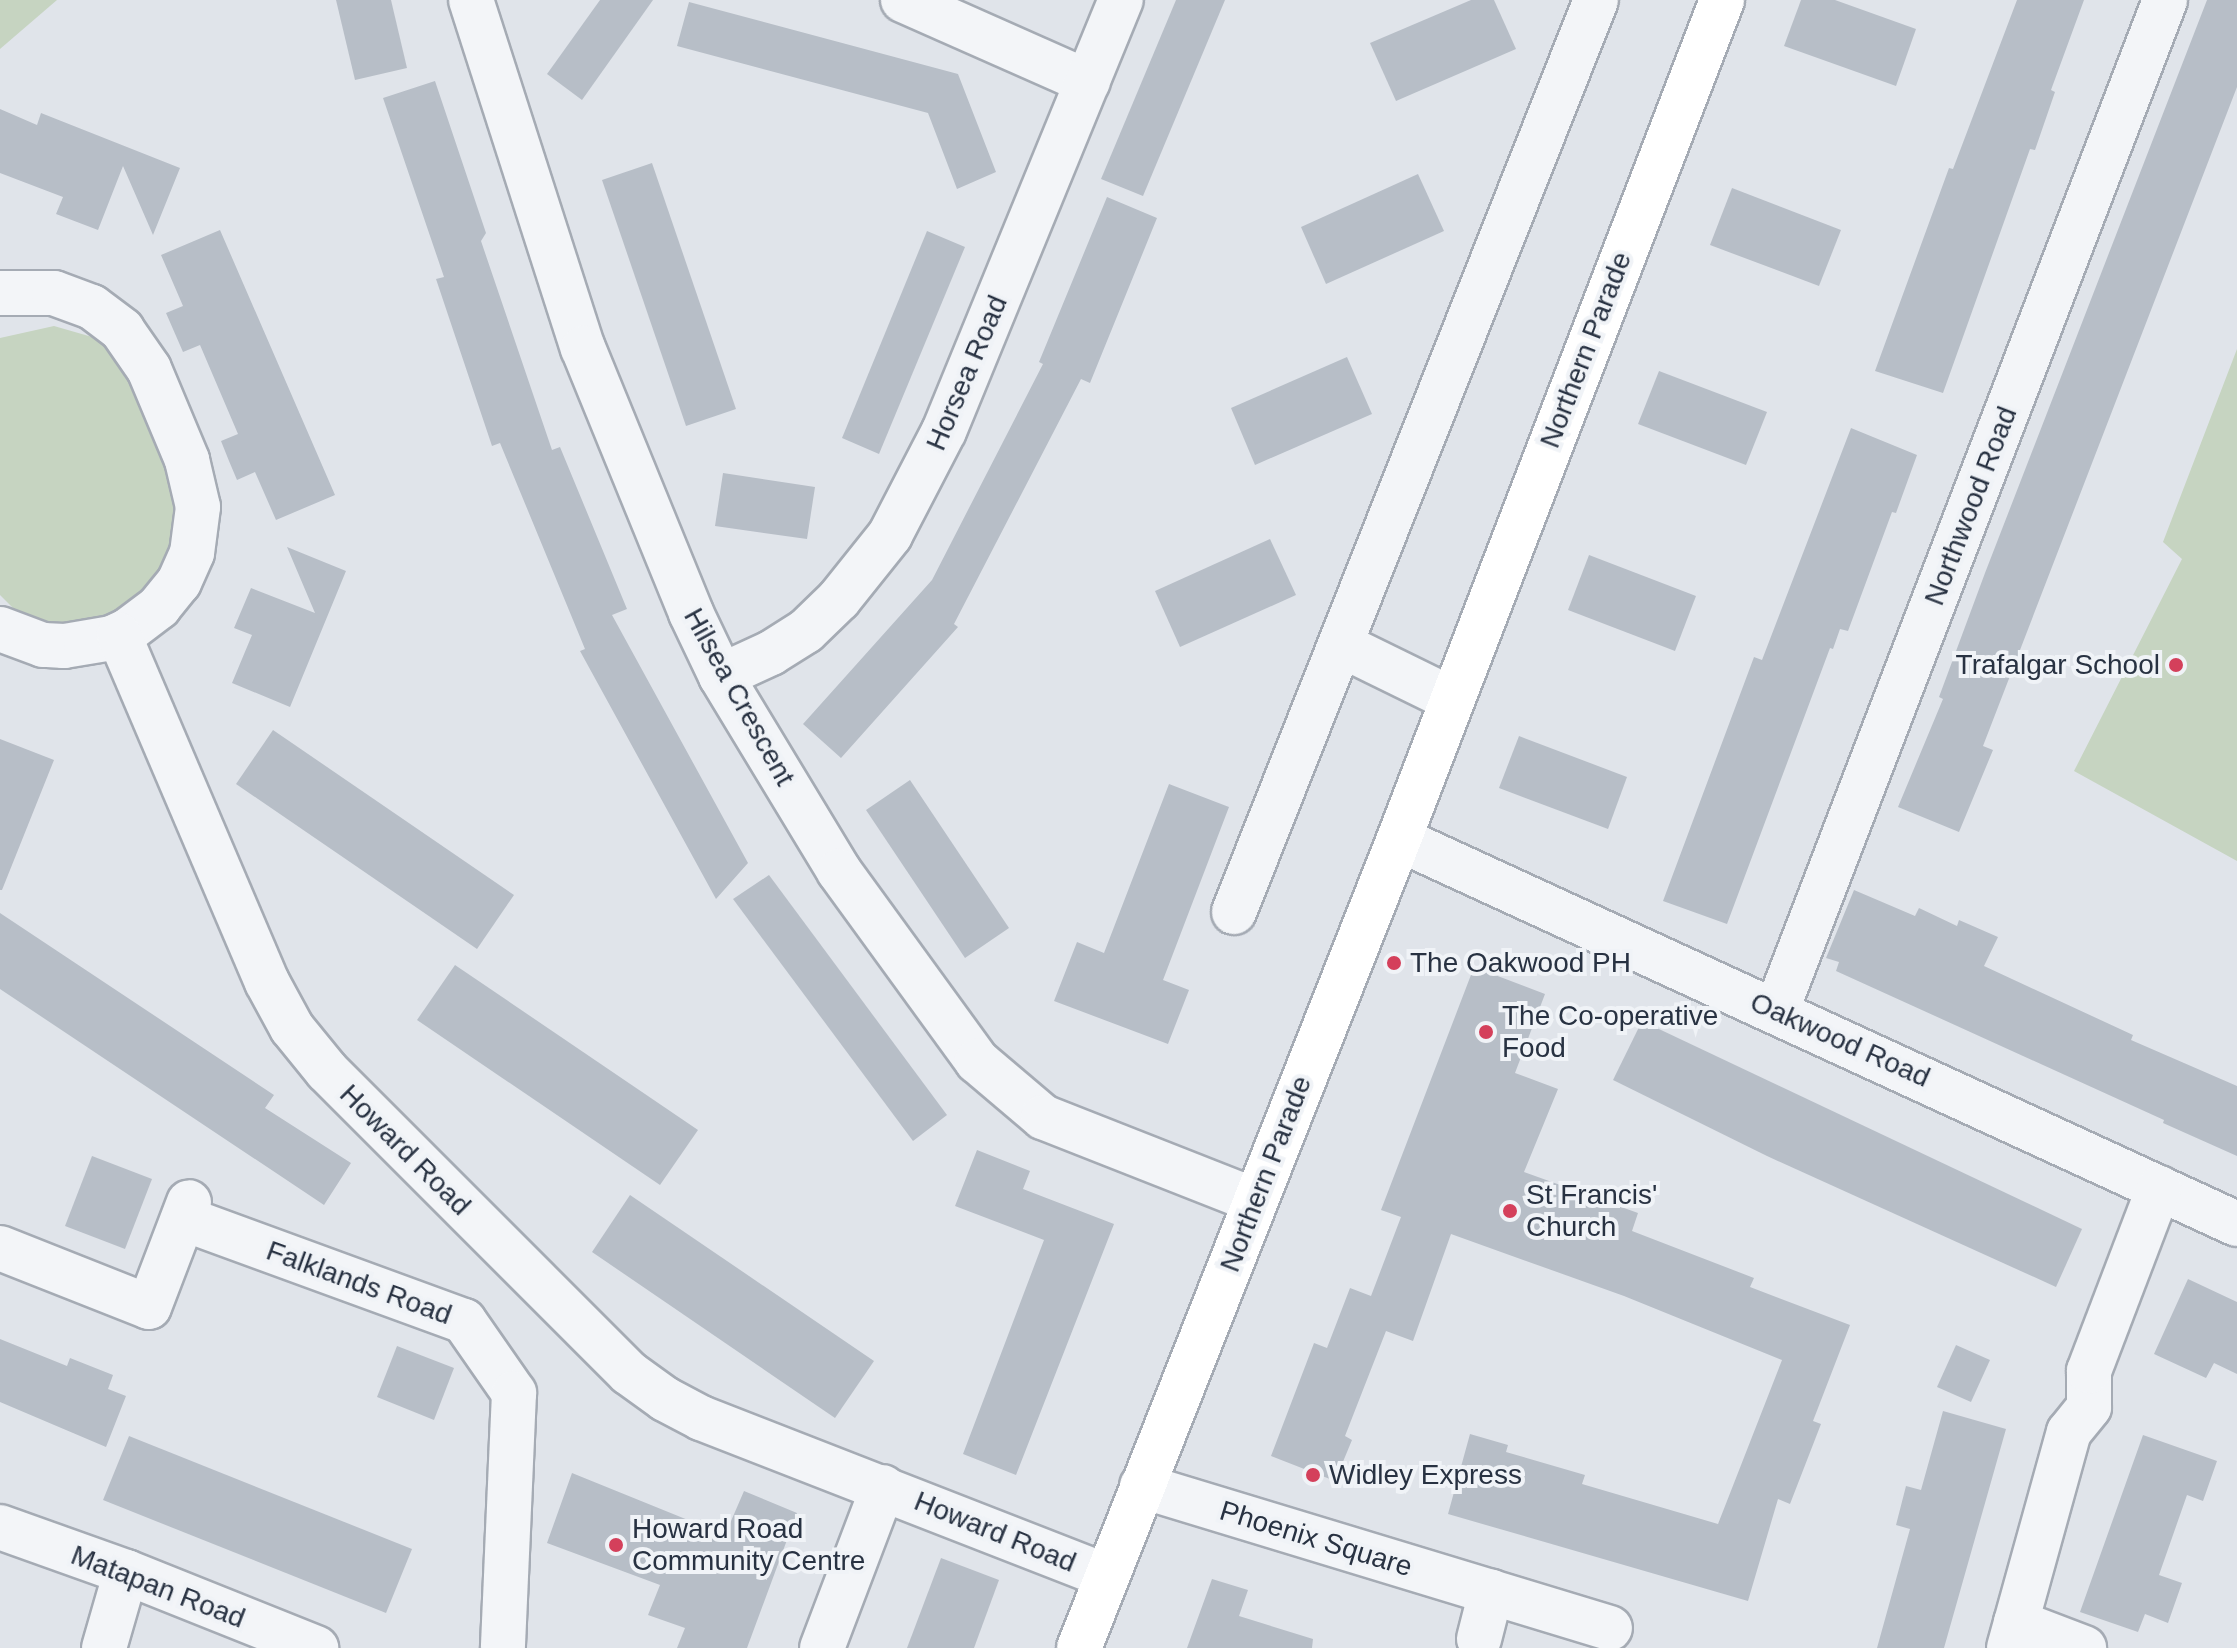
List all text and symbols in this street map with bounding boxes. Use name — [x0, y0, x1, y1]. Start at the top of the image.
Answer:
street label: Northern Parade — [1533, 247, 1639, 453]
street label: Horsea Road — [919, 291, 1015, 455]
street label: Northwood Road — [1918, 402, 2024, 610]
street label: Hilsea Crescent — [676, 602, 802, 792]
place label: Trafalgar School — [1956, 648, 2160, 682]
marker: Trafalgar School — [2167, 656, 2185, 674]
place label: The Oakwood PH — [1410, 946, 1631, 980]
marker: The Oakwood PH — [1385, 954, 1403, 972]
street label: Oakwood Road — [1745, 985, 1935, 1095]
place label: The Co-operative Food — [1502, 999, 1718, 1065]
marker: The Co-operative Food — [1477, 1023, 1495, 1041]
street label: Northern Parade — [1213, 1071, 1319, 1277]
street label: Howard Road — [333, 1078, 477, 1222]
place label: St Francis' Church — [1526, 1178, 1657, 1244]
marker: St Francis' Church — [1501, 1202, 1519, 1220]
street label: Falklands Road — [262, 1234, 456, 1332]
place label: Widley Express — [1329, 1458, 1522, 1492]
marker: Widley Express — [1304, 1466, 1322, 1484]
street label: Howard Road — [909, 1484, 1081, 1580]
street label: Phoenix Square — [1216, 1494, 1416, 1584]
place label: Howard Road Community Centre — [632, 1512, 865, 1578]
marker: Howard Road Community Centre — [607, 1536, 625, 1554]
street label: Matapan Road — [66, 1538, 250, 1636]

